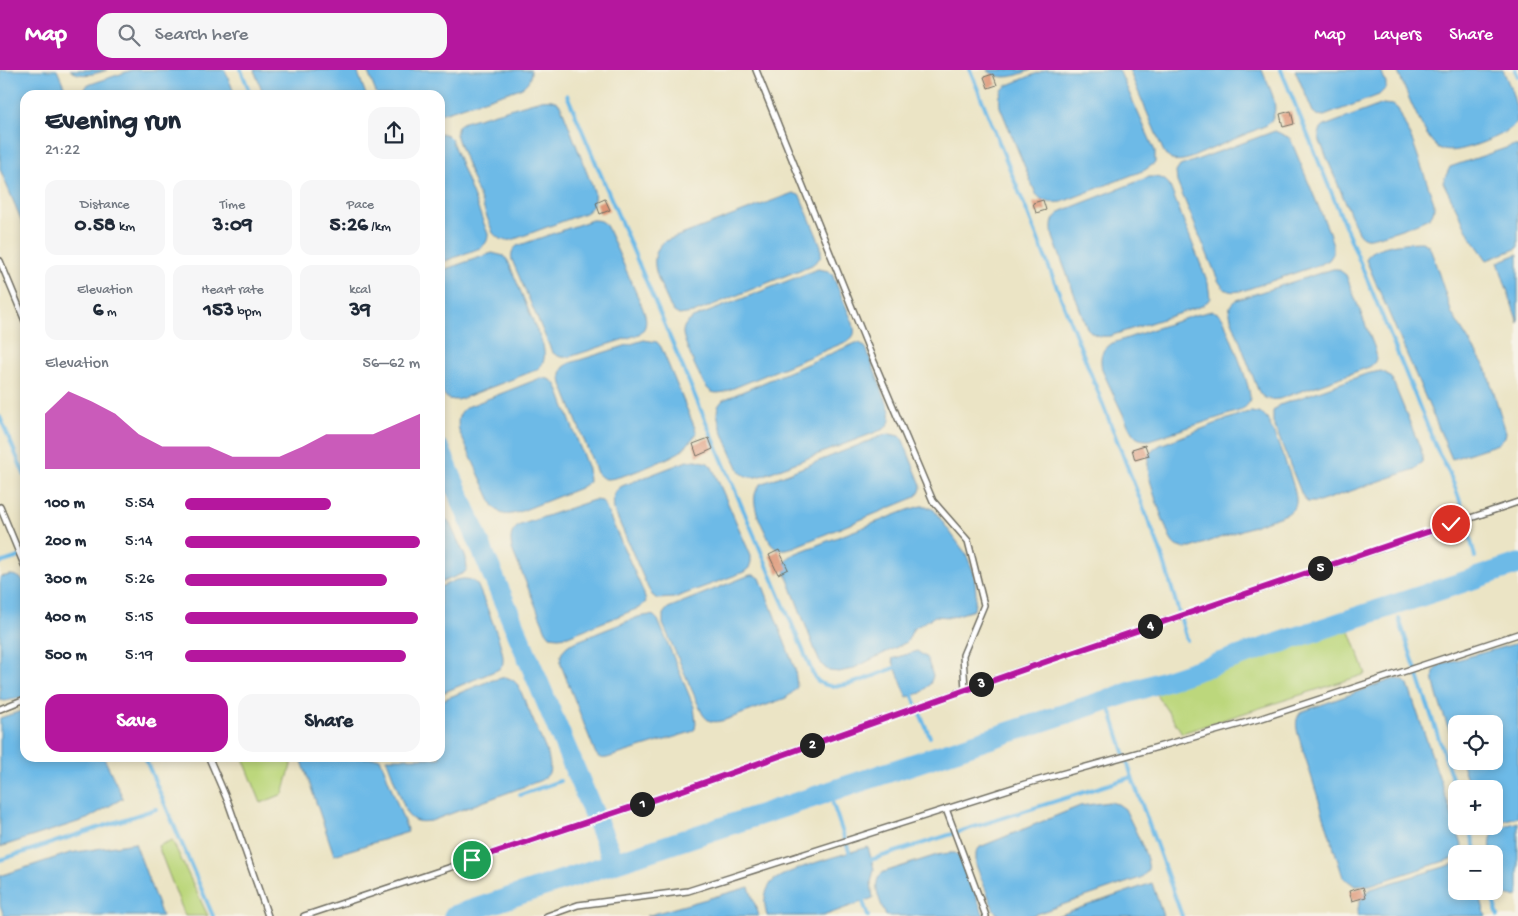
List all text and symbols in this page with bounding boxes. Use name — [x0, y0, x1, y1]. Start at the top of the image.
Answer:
search box — [97, 13, 447, 58]
text: Map — [25, 21, 67, 50]
icon: search — [115, 21, 143, 49]
text: Search here — [155, 24, 248, 47]
text: Map — [1314, 25, 1346, 46]
text: Layers — [1374, 25, 1421, 46]
text: Share — [1449, 25, 1493, 46]
text: Evening run — [45, 106, 181, 139]
button: share — [368, 107, 420, 159]
text: 21:22 — [45, 142, 80, 161]
text: Distance — [80, 197, 130, 214]
text: Time — [220, 197, 245, 214]
text: Pace — [346, 197, 374, 214]
text: 0.58 — [75, 214, 116, 239]
text: 3:09 — [213, 214, 252, 239]
text: 5:26 — [329, 214, 368, 239]
text: km — [116, 219, 135, 236]
text: /km — [368, 219, 391, 236]
text: Elevation — [77, 282, 133, 299]
text: Heart rate — [201, 282, 264, 299]
text: kcal — [349, 282, 371, 299]
text: 6 — [93, 299, 104, 324]
text: 153 — [204, 299, 234, 324]
text: 39 — [349, 299, 371, 324]
text: m — [104, 304, 117, 321]
text: bpm — [234, 304, 261, 321]
text: Elevation — [45, 355, 109, 374]
text: 56–62 m — [363, 355, 420, 374]
text: 100 m — [45, 495, 85, 514]
text: 5:54 — [125, 495, 154, 514]
pin — [1430, 503, 1472, 545]
icon: check — [1437, 510, 1465, 538]
text: 200 m — [45, 533, 86, 552]
text: 5:14 — [125, 533, 152, 552]
pin: 5 — [1308, 556, 1332, 580]
text: 5 — [1317, 560, 1324, 577]
text: 300 m — [45, 571, 87, 590]
text: 5:26 — [125, 571, 154, 590]
text: 400 m — [45, 609, 86, 628]
text: 5:15 — [125, 609, 153, 628]
pin: 4 — [1138, 614, 1162, 638]
text: 4 — [1147, 618, 1154, 635]
text: 500 m — [45, 647, 87, 666]
text: 5:19 — [125, 647, 153, 666]
pin: 3 — [968, 672, 994, 696]
text: 3 — [978, 676, 985, 693]
button: Save — [45, 694, 228, 752]
button: Share — [238, 694, 420, 752]
map controls — [1448, 715, 1503, 900]
button: locate — [1448, 715, 1503, 770]
pin: 2 — [800, 732, 824, 758]
text: 2 — [809, 737, 816, 754]
button: + — [1448, 780, 1503, 835]
pin: 1 — [630, 792, 654, 816]
text: 1 — [640, 796, 645, 813]
pin — [451, 839, 493, 881]
button: − — [1448, 845, 1503, 900]
icon: arrive — [458, 846, 486, 874]

